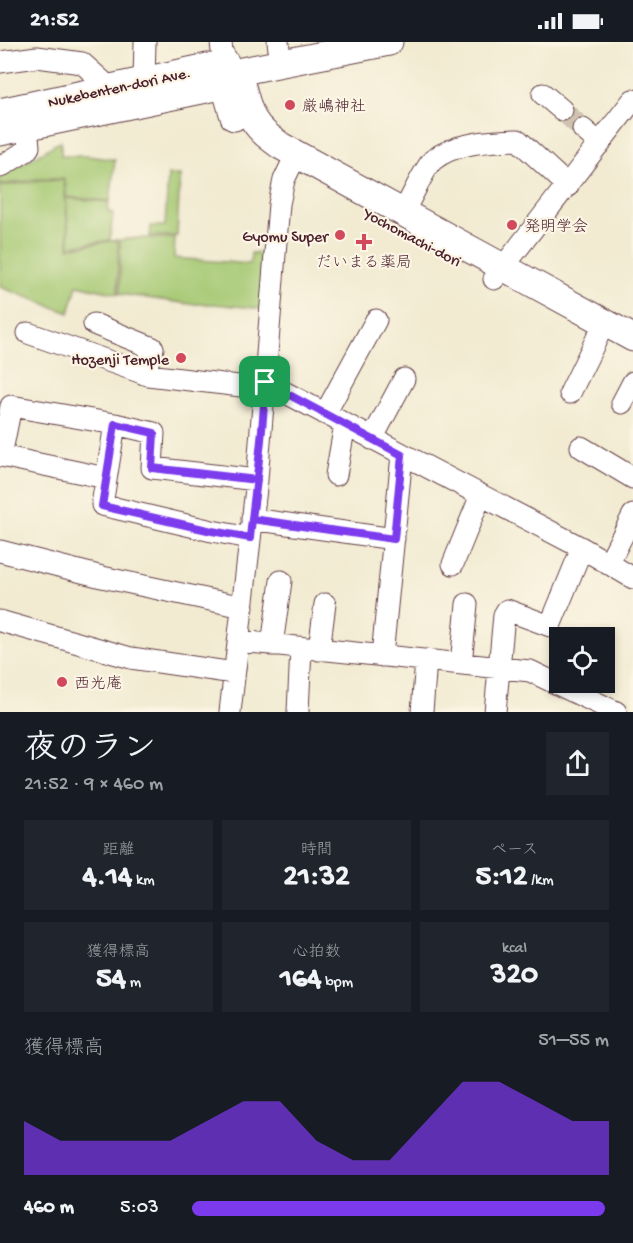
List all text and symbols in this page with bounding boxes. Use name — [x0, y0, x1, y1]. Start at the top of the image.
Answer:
text: 21:52 — [30, 8, 79, 34]
street label: Nukebenten-dori Ave. — [47, 65, 193, 114]
place label: 厳嶋神社 — [302, 97, 366, 118]
marker: 厳嶋神社 — [283, 98, 297, 112]
street label: Yochomachi-dori — [358, 204, 463, 273]
place label: 発明学会 — [524, 217, 588, 238]
marker: 発明学会 — [505, 218, 519, 232]
marker: Gyomu Super — [333, 228, 347, 242]
place label: Gyomu Super — [242, 229, 329, 248]
marker: だいまる薬局 — [357, 235, 371, 249]
place label: だいまる薬局 — [316, 254, 412, 274]
marker: Hozenji Temple — [174, 351, 188, 365]
place label: Hozenji Temple — [71, 352, 170, 371]
pin — [239, 356, 290, 407]
icon: arrive — [248, 365, 281, 398]
map controls — [549, 627, 615, 693]
button: locate — [549, 627, 615, 693]
place label: 西光庵 — [74, 674, 122, 695]
marker: 西光庵 — [55, 675, 69, 689]
text: 夜のラン — [24, 732, 156, 770]
button: share — [546, 732, 609, 795]
text: 21:52 · 9 × 460 m — [24, 774, 163, 797]
text: 距離 — [102, 842, 135, 861]
text: 時間 — [300, 842, 333, 861]
text: ペース — [491, 842, 538, 861]
text: 4.14 — [82, 861, 132, 896]
text: 21:32 — [283, 861, 350, 896]
text: 5:12 — [475, 861, 527, 896]
text: km — [132, 872, 155, 891]
text: /km — [527, 872, 554, 891]
text: kcal — [502, 940, 527, 959]
text: 獲得標高 — [86, 944, 151, 963]
text: 心拍数 — [292, 944, 341, 963]
text: 320 — [491, 959, 538, 994]
text: 54 — [96, 963, 126, 998]
text: 164 — [280, 963, 322, 998]
text: m — [126, 974, 141, 993]
text: bpm — [322, 974, 353, 993]
text: 51–55 m — [538, 1030, 609, 1053]
text: 獲得標高 — [24, 1038, 104, 1061]
text: 460 m — [24, 1197, 74, 1220]
text: 5:03 — [120, 1197, 159, 1220]

